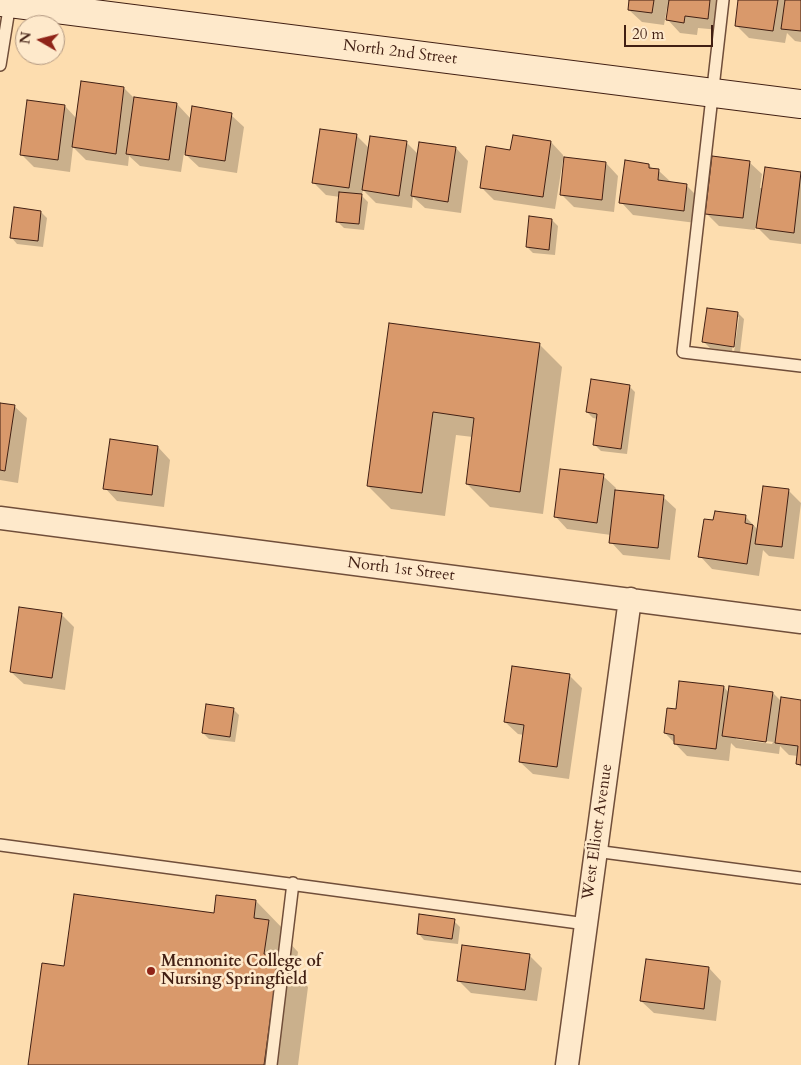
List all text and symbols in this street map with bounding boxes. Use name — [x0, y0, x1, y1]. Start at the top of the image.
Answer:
north arrow — [15, 15, 65, 65]
scale bar — [626, 15, 715, 47]
text: 20 m — [632, 24, 664, 44]
text: N — [15, 31, 36, 45]
street label: North 2nd Street — [342, 36, 458, 70]
street label: North 1st Street — [346, 554, 456, 586]
street label: West Elliott Avenue — [579, 763, 617, 901]
place label: Mennonite College of Nursing Springfield — [161, 952, 321, 990]
marker: Mennonite College of Nursing Springfield — [145, 965, 157, 977]

